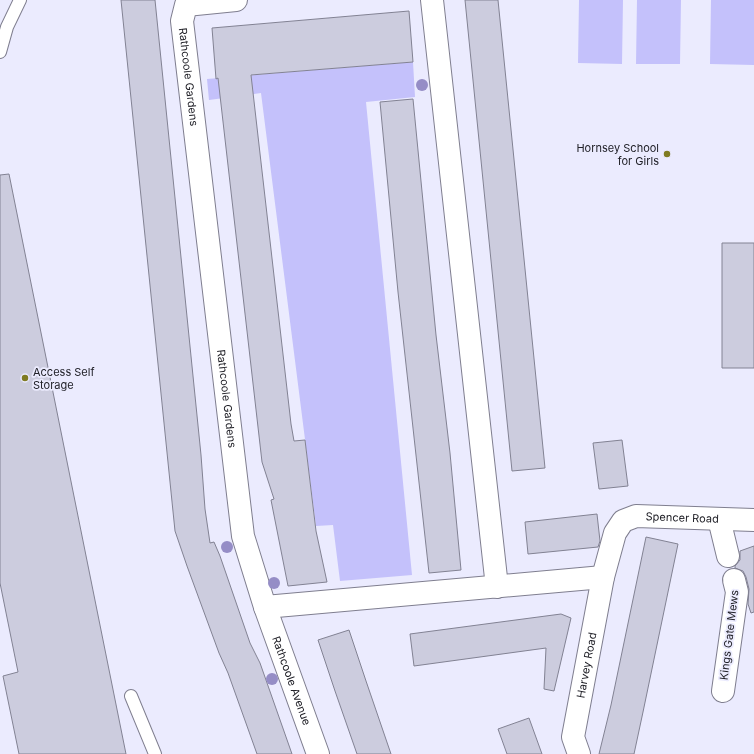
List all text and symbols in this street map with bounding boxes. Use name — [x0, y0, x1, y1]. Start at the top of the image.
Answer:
street label: Rathcoole Gardens — [176, 27, 201, 127]
place label: Hornsey School for Girls — [576, 141, 659, 168]
marker: Hornsey School for Girls — [662, 149, 672, 159]
street label: Rathcoole Gardens — [214, 349, 240, 449]
place label: Access Self Storage — [33, 365, 94, 392]
marker: Access Self Storage — [20, 373, 30, 383]
street label: Spencer Road — [645, 509, 719, 526]
street label: Kings Gate Mews — [717, 589, 741, 681]
street label: Harvey Road — [573, 631, 599, 699]
street label: Rathcoole Avenue — [269, 634, 314, 727]

